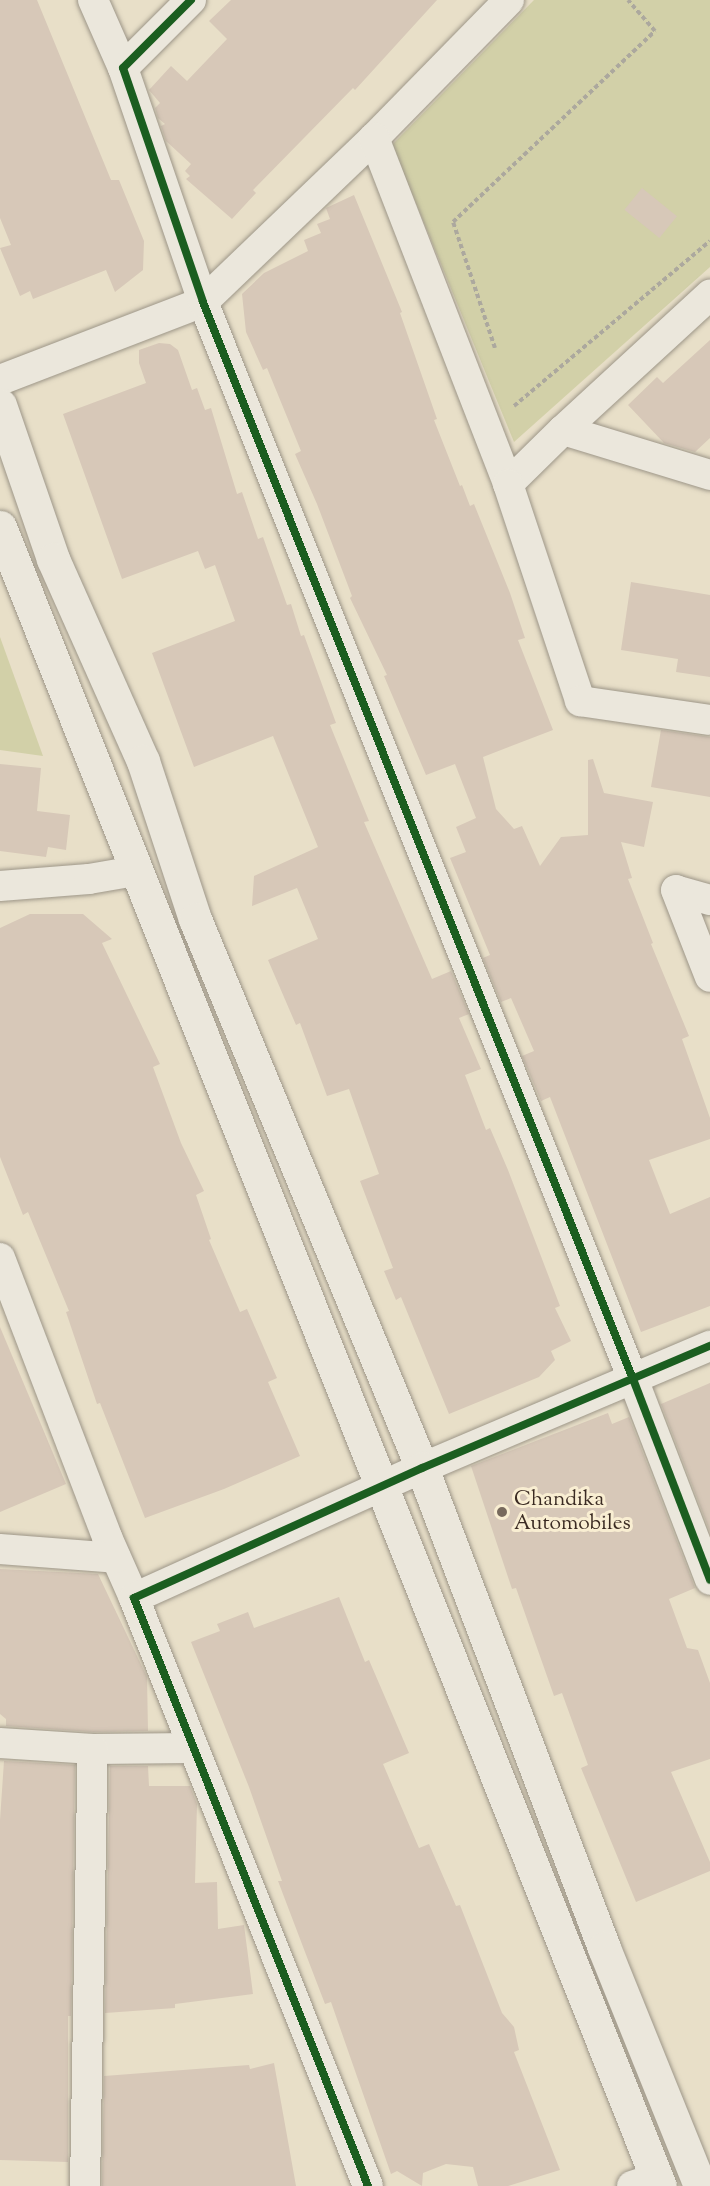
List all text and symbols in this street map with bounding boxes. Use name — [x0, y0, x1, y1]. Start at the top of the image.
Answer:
place label: Chandika Automobiles — [514, 1487, 631, 1537]
marker: Chandika Automobiles — [495, 1505, 509, 1519]

